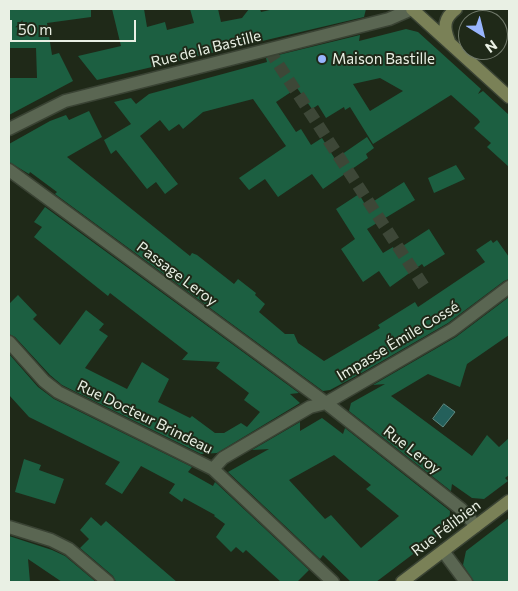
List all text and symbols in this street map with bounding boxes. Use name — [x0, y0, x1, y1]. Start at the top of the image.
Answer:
scale bar — [12, 10, 139, 42]
north arrow — [458, 10, 508, 60]
text: 50 m — [18, 20, 52, 38]
street label: Rue de la Bastille — [149, 27, 263, 71]
text: N — [482, 37, 501, 57]
place label: Maison Bastille — [332, 50, 435, 68]
marker: Maison Bastille — [316, 53, 328, 65]
street label: Passage Leroy — [133, 238, 221, 310]
street label: Impasse Émile Cossé — [334, 297, 462, 385]
street label: Rue Docteur Brindeau — [74, 376, 216, 458]
street label: Rue Leroy — [380, 422, 444, 478]
street label: Rue Félibien — [408, 496, 484, 560]

